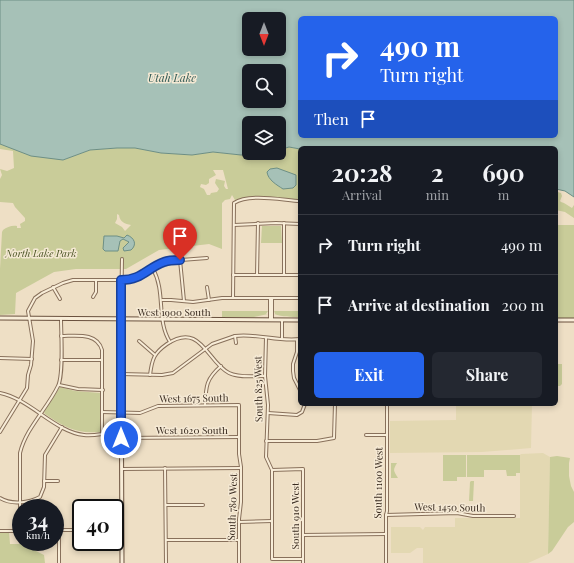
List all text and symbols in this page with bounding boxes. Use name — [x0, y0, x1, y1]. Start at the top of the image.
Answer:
north arrow — [242, 12, 286, 56]
map controls — [242, 12, 286, 160]
text: 490 m — [380, 27, 460, 64]
icon: right — [314, 32, 366, 84]
text: Turn right — [380, 63, 463, 87]
button: search — [242, 64, 286, 108]
water label: Utah Lake — [148, 70, 196, 85]
icon: arrive — [357, 108, 379, 130]
text: Then — [314, 109, 349, 129]
button: layers — [242, 116, 286, 160]
text: 20:28 — [331, 156, 392, 188]
text: 2 — [431, 156, 444, 188]
text: 690 — [482, 156, 525, 188]
text: Arrival — [342, 186, 382, 203]
text: min — [426, 186, 449, 203]
text: m — [498, 186, 509, 203]
pin — [163, 219, 197, 260]
icon: arrive — [169, 225, 191, 247]
icon: right — [314, 234, 336, 256]
text: Turn right — [348, 235, 421, 255]
text: 490 m — [501, 235, 542, 255]
park label: North Lake Park — [5, 246, 76, 260]
icon: arrive — [314, 294, 336, 316]
text: Arrive at destination — [348, 295, 490, 315]
text: 200 m — [502, 295, 544, 315]
street label: West 1900 South — [136, 305, 211, 319]
button: Exit — [314, 352, 424, 398]
button: Share — [432, 352, 542, 398]
street label: South 825 West — [250, 355, 266, 422]
street label: West 1675 South — [158, 390, 229, 406]
position arrow — [100, 417, 142, 459]
street label: West 1620 South — [155, 423, 228, 437]
street label: South 1100 West — [370, 447, 386, 519]
street label: South 780 West — [224, 473, 240, 541]
street label: South 910 West — [288, 482, 302, 549]
speed limit sign: 40 — [72, 499, 124, 551]
street label: West 1450 South — [413, 499, 486, 515]
text: 34 — [28, 506, 48, 533]
text: km/h — [26, 528, 50, 542]

